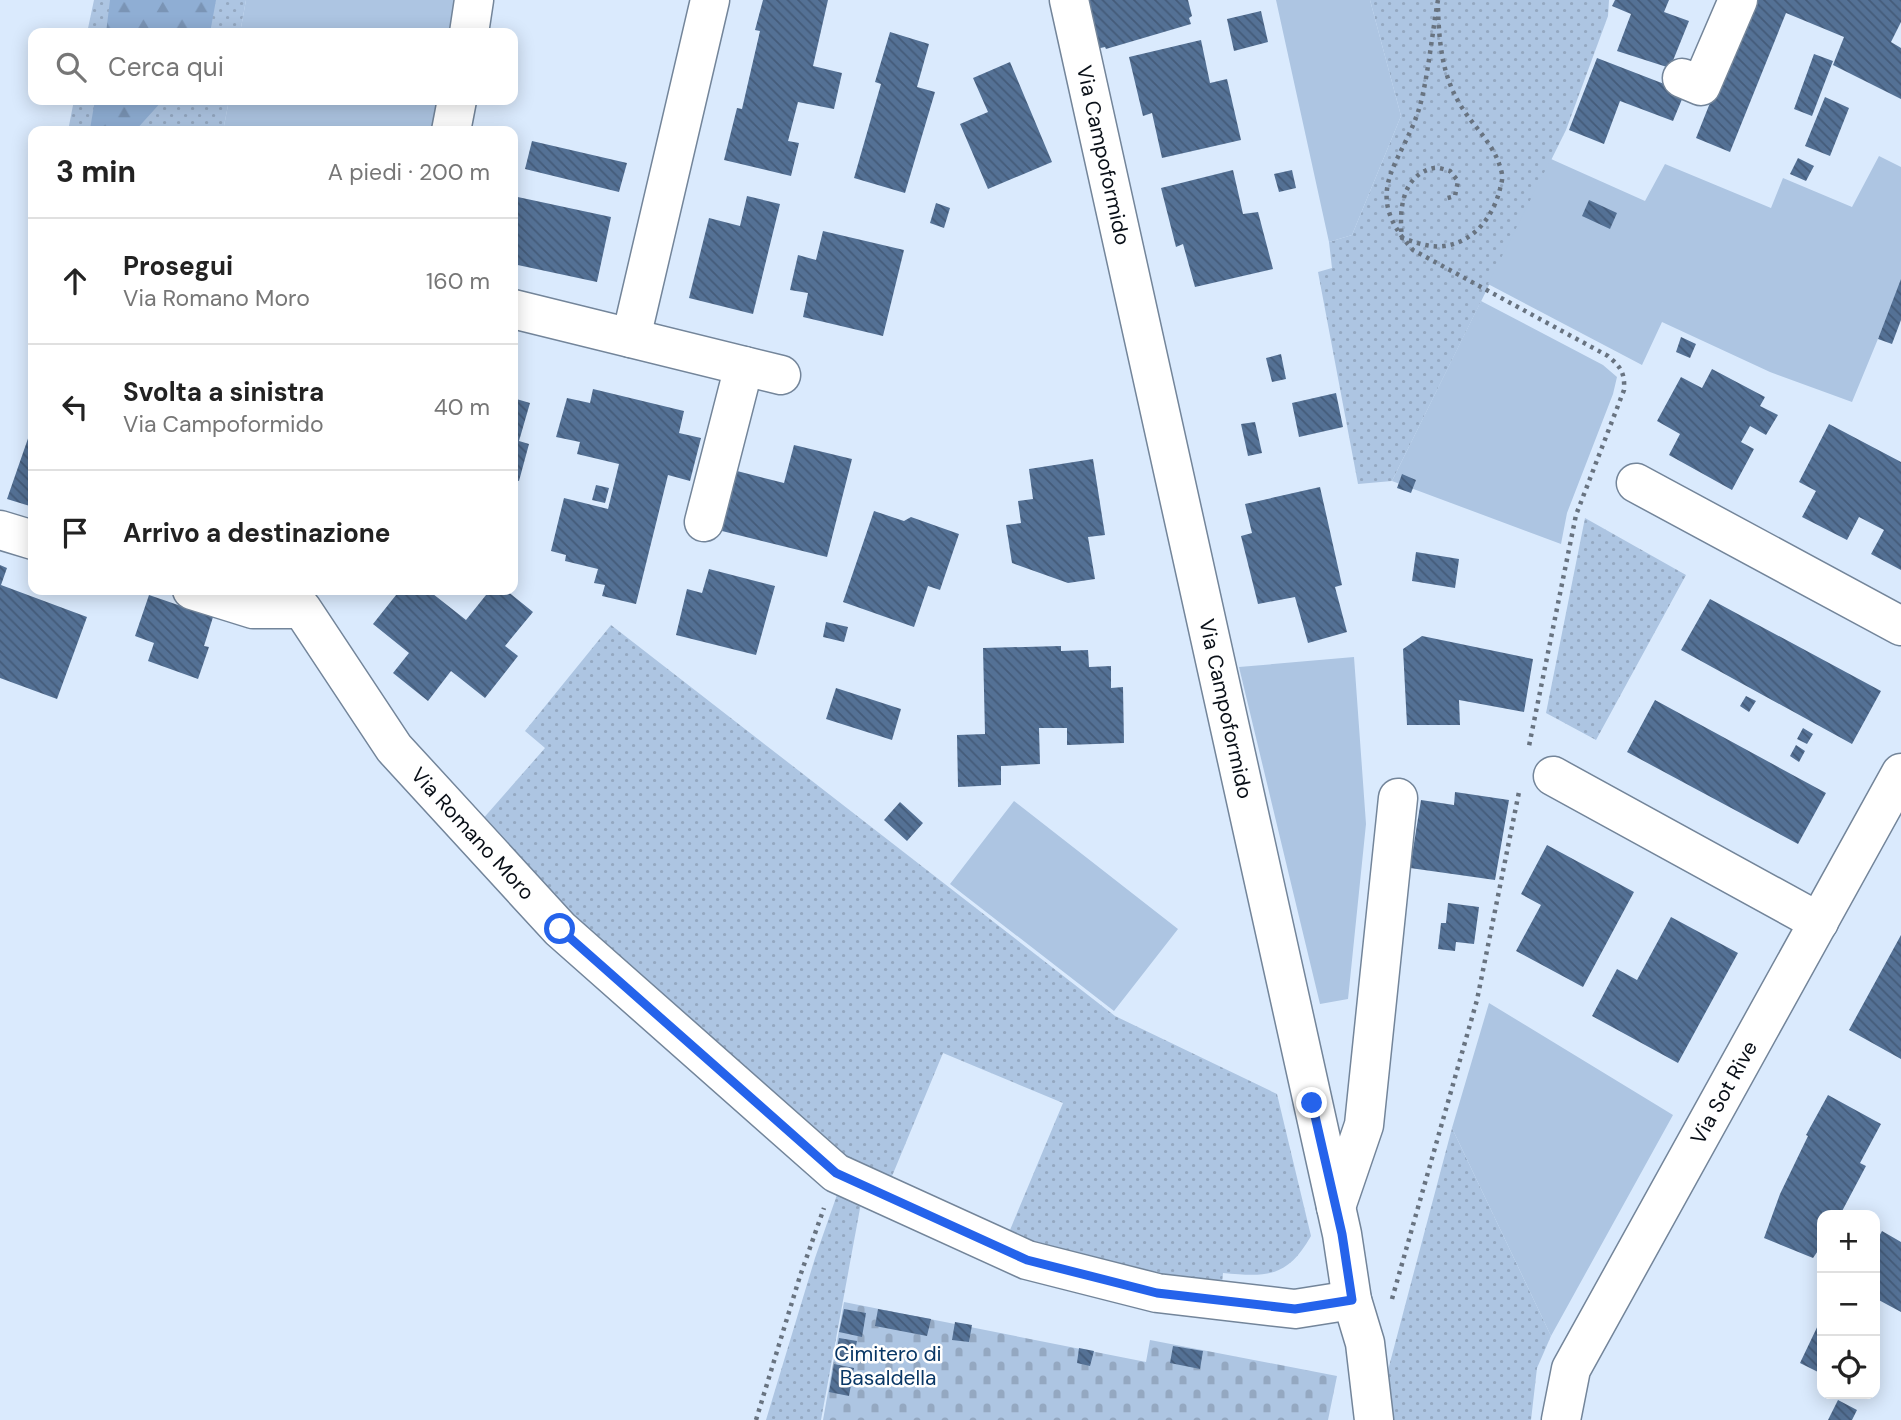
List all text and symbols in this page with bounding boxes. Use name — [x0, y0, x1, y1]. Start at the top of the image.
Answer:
search box — [28, 28, 518, 105]
icon: search — [52, 48, 90, 86]
text: Cerca qui — [108, 50, 224, 84]
street label: Via Campoformido — [1070, 63, 1137, 248]
text: 3 min — [56, 152, 136, 191]
text: A piedi · 200 m — [328, 157, 490, 187]
text: Prosegui — [123, 249, 233, 283]
icon: ahead — [56, 262, 94, 300]
text: 160 m — [426, 266, 490, 296]
text: Via Romano Moro — [123, 283, 310, 313]
text: Svolta a sinistra — [123, 375, 324, 409]
icon: left — [56, 388, 94, 426]
text: 40 m — [434, 392, 490, 422]
text: Via Campoformido — [123, 409, 324, 439]
icon: arrive — [56, 514, 94, 552]
text: Arrivo a destinazione — [123, 516, 390, 550]
street label: Via Campoformido — [1192, 616, 1259, 801]
street label: Via Romano Moro — [405, 761, 541, 906]
route start — [544, 913, 575, 944]
street label: Via Sot Rive — [1684, 1036, 1764, 1149]
route end — [1296, 1087, 1327, 1118]
map controls — [1817, 1210, 1880, 1399]
button: + — [1817, 1210, 1880, 1273]
button: − — [1817, 1273, 1880, 1336]
button: locate — [1817, 1336, 1880, 1399]
park label: Cimitero di Basaldella — [834, 1340, 942, 1392]

